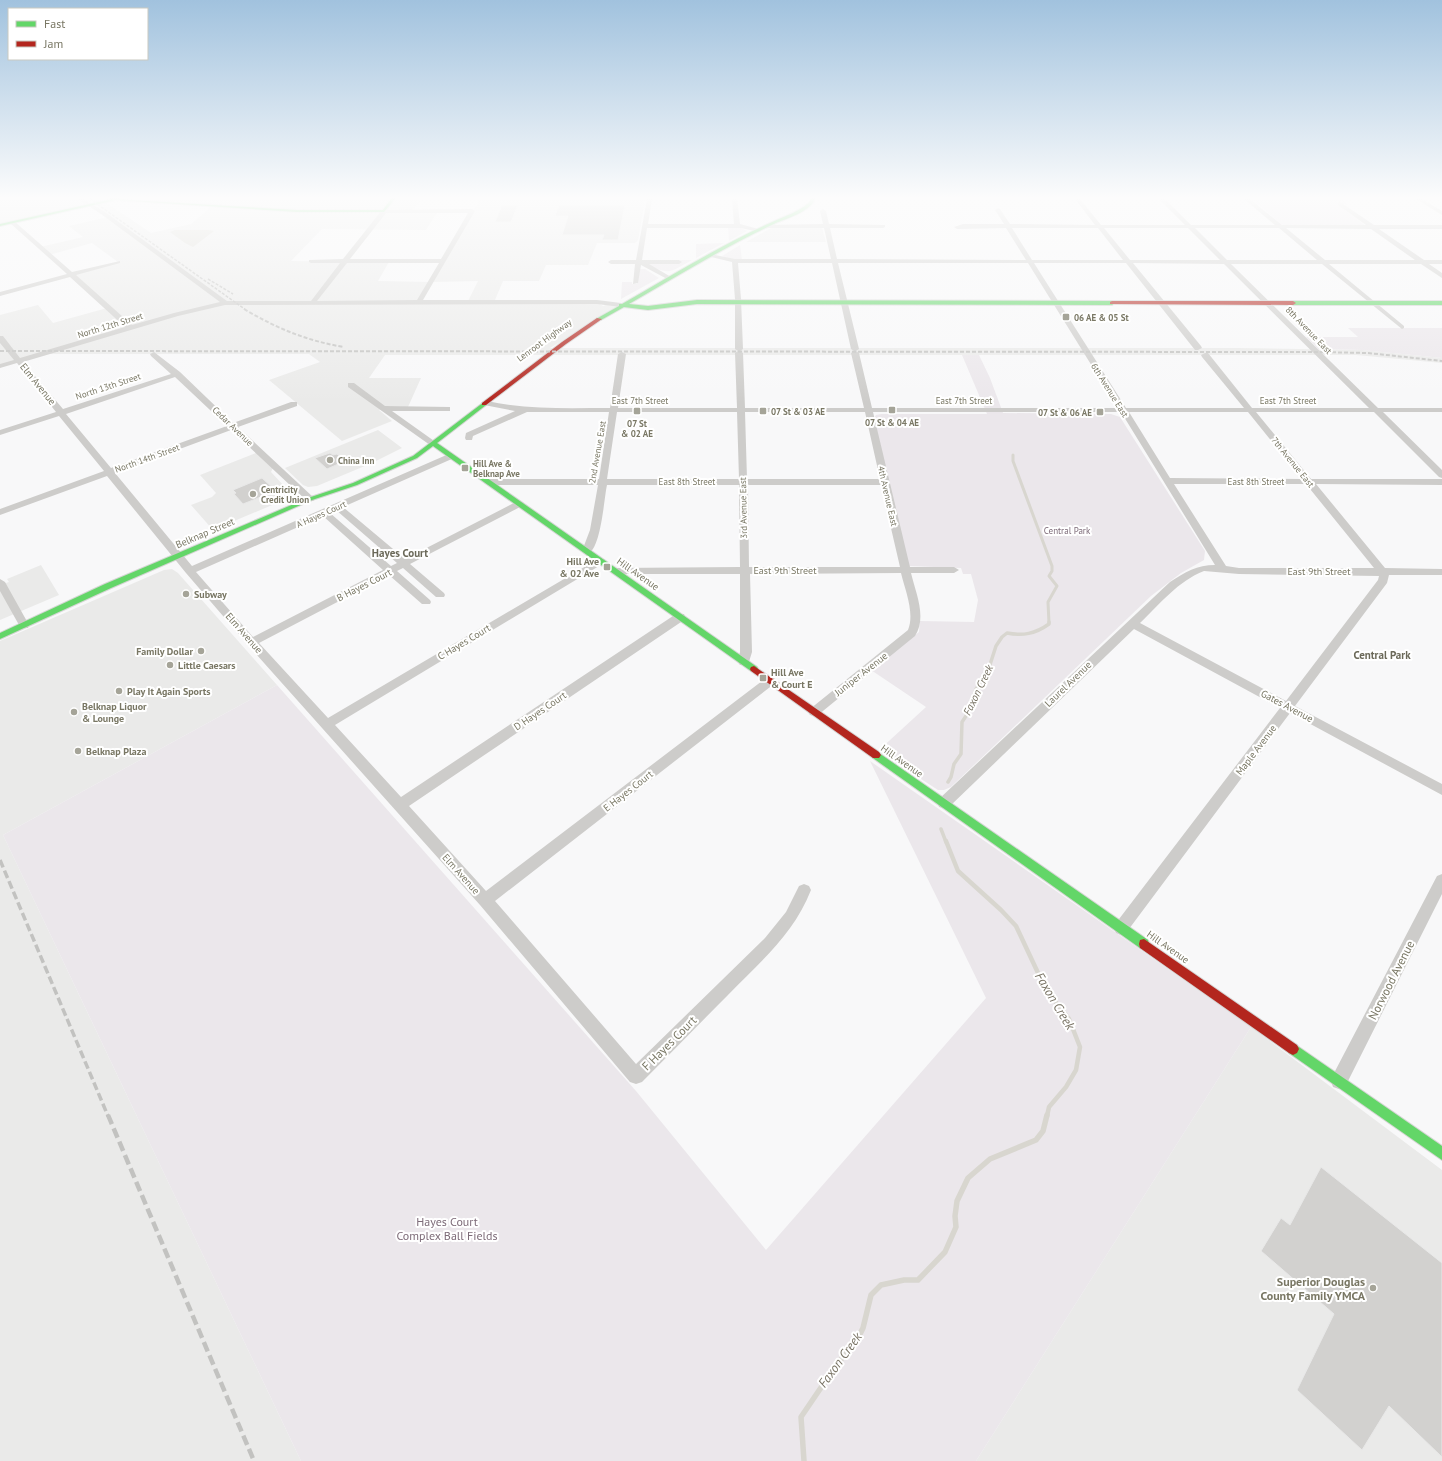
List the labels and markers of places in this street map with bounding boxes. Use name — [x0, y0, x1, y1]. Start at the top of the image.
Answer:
marker: 06 AE & 05 St — [1061, 312, 1071, 322]
place label: 06 AE & 05 St — [1074, 312, 1129, 323]
marker: 07 St & 04 AE — [887, 405, 897, 415]
marker: 07 St & 02 AE — [632, 406, 642, 416]
marker: 07 St & 03 AE — [758, 406, 768, 416]
place label: 07 St & 03 AE — [771, 406, 825, 417]
place label: 07 St & 06 AE — [1038, 407, 1092, 418]
marker: 07 St & 06 AE — [1095, 407, 1105, 417]
place label: 07 St & 04 AE — [865, 417, 919, 428]
place label: 07 St & 02 AE — [621, 418, 653, 439]
marker: China Inn — [325, 455, 335, 465]
place label: China Inn — [338, 455, 374, 466]
place label: Hill Ave & Belknap Ave — [473, 458, 520, 479]
marker: Hill Ave & Belknap Ave — [460, 463, 470, 473]
place label: Centricity Credit Union — [261, 484, 309, 505]
marker: Centricity Credit Union — [248, 489, 258, 499]
place label: Hill Ave & 02 Ave — [560, 555, 599, 580]
marker: Hill Ave & 02 Ave — [602, 562, 612, 572]
place label: Subway — [194, 588, 227, 601]
marker: Subway — [181, 589, 191, 599]
place label: Family Dollar — [136, 645, 193, 658]
marker: Family Dollar — [196, 646, 206, 656]
place label: Little Caesars — [178, 659, 236, 672]
marker: Little Caesars — [165, 660, 175, 670]
place label: Hill Ave & Court E — [771, 666, 813, 691]
marker: Hill Ave & Court E — [758, 673, 768, 683]
place label: Play It Again Sports — [127, 685, 210, 698]
marker: Play It Again Sports — [114, 686, 124, 696]
place label: Belknap Liquor & Lounge — [82, 700, 147, 725]
marker: Belknap Liquor & Lounge — [69, 707, 79, 717]
place label: Belknap Plaza — [86, 745, 146, 758]
marker: Belknap Plaza — [73, 746, 83, 756]
place label: Superior Douglas County Family YMCA — [1260, 1274, 1366, 1303]
marker: Superior Douglas County Family YMCA — [1368, 1283, 1378, 1293]

